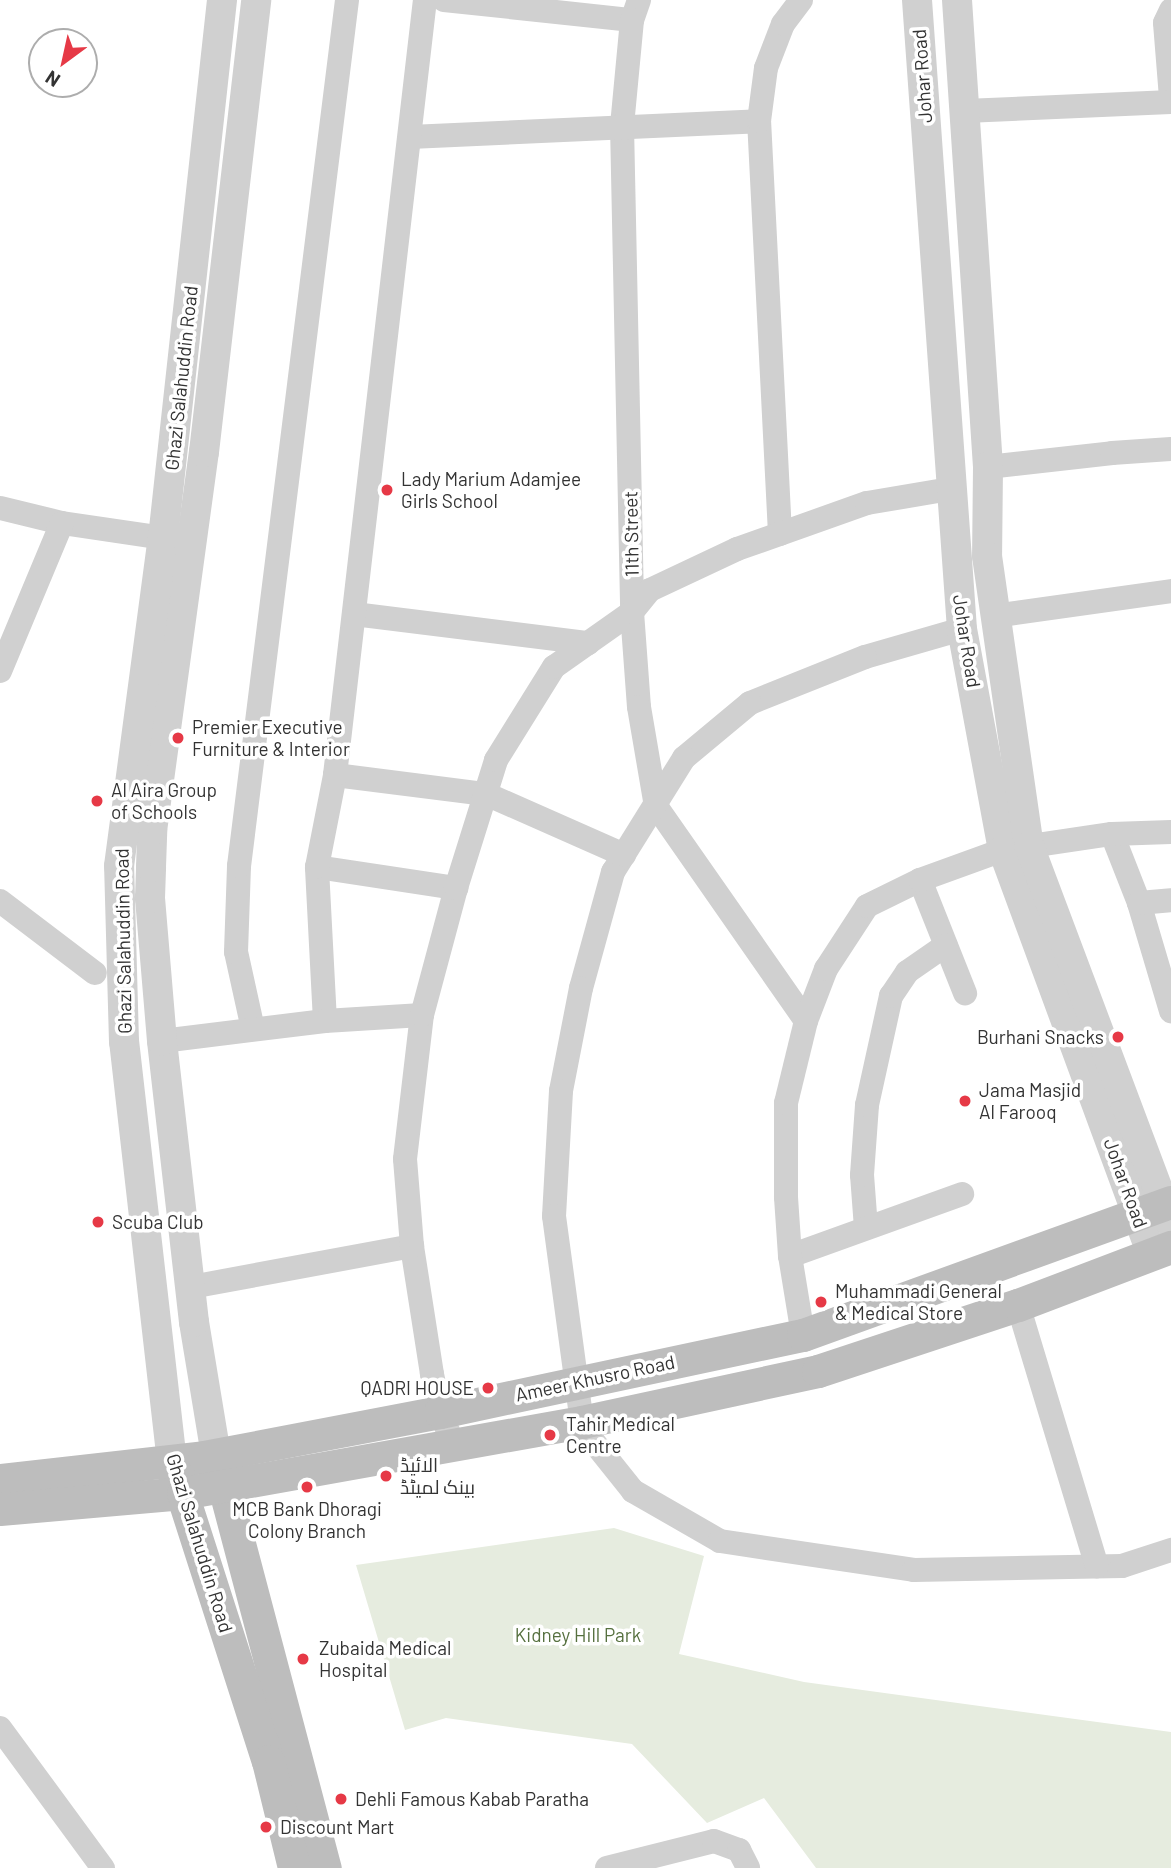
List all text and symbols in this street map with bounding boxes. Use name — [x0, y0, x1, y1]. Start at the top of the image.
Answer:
north arrow — [28, 28, 98, 98]
street label: Johar Road — [907, 28, 937, 124]
text: N — [41, 66, 64, 92]
street label: Ghazi Salahuddin Road — [160, 285, 202, 471]
place label: Lady Marium Adamjee Girls School — [401, 468, 581, 512]
marker: Lady Marium Adamjee Girls School — [379, 482, 395, 498]
street label: 11th Street — [619, 491, 643, 577]
street label: Johar Road — [948, 593, 986, 689]
place label: Premier Executive Furniture & Interior — [192, 716, 350, 760]
marker: Premier Executive Furniture & Interior — [170, 730, 186, 746]
place label: Al Aira Group of Schools — [111, 779, 217, 823]
marker: Al Aira Group of Schools — [89, 793, 105, 809]
street label: Ghazi Salahuddin Road — [110, 848, 136, 1034]
place label: Burhani Snacks — [977, 1026, 1104, 1048]
marker: Burhani Snacks — [1110, 1029, 1126, 1045]
place label: Jama Masjid Al Farooq — [979, 1079, 1081, 1123]
marker: Jama Masjid Al Farooq — [957, 1093, 973, 1109]
street label: Johar Road — [1099, 1135, 1153, 1231]
place label: Scuba Club — [112, 1211, 204, 1233]
marker: Scuba Club — [90, 1214, 106, 1230]
place label: Muhammadi General & Medical Store — [835, 1280, 1002, 1324]
marker: Muhammadi General & Medical Store — [813, 1294, 829, 1310]
street label: Ameer Khusro Road — [513, 1350, 677, 1406]
place label: QADRI HOUSE — [360, 1377, 474, 1399]
marker: QADRI HOUSE — [480, 1380, 496, 1396]
place label: Tahir Medical Centre — [566, 1413, 675, 1457]
marker: Tahir Medical Centre — [540, 1425, 560, 1445]
street label: Ghazi Salahuddin Road — [162, 1451, 238, 1635]
place label: الائیڈ بینک لمیٹڈ — [400, 1454, 475, 1498]
marker: الائیڈ بینک لمیٹڈ — [378, 1468, 394, 1484]
marker: MCB Bank Dhoragi Colony Branch — [299, 1479, 315, 1495]
place label: MCB Bank Dhoragi Colony Branch — [232, 1498, 382, 1542]
park label: Kidney Hill Park — [515, 1624, 641, 1646]
place label: Zubaida Medical Hospital — [319, 1637, 451, 1681]
marker: Zubaida Medical Hospital — [293, 1649, 313, 1669]
place label: Dehli Famous Kabab Paratha — [355, 1788, 589, 1810]
marker: Dehli Famous Kabab Paratha — [333, 1791, 349, 1807]
place label: Discount Mart — [280, 1816, 394, 1838]
marker: Discount Mart — [258, 1819, 274, 1835]

